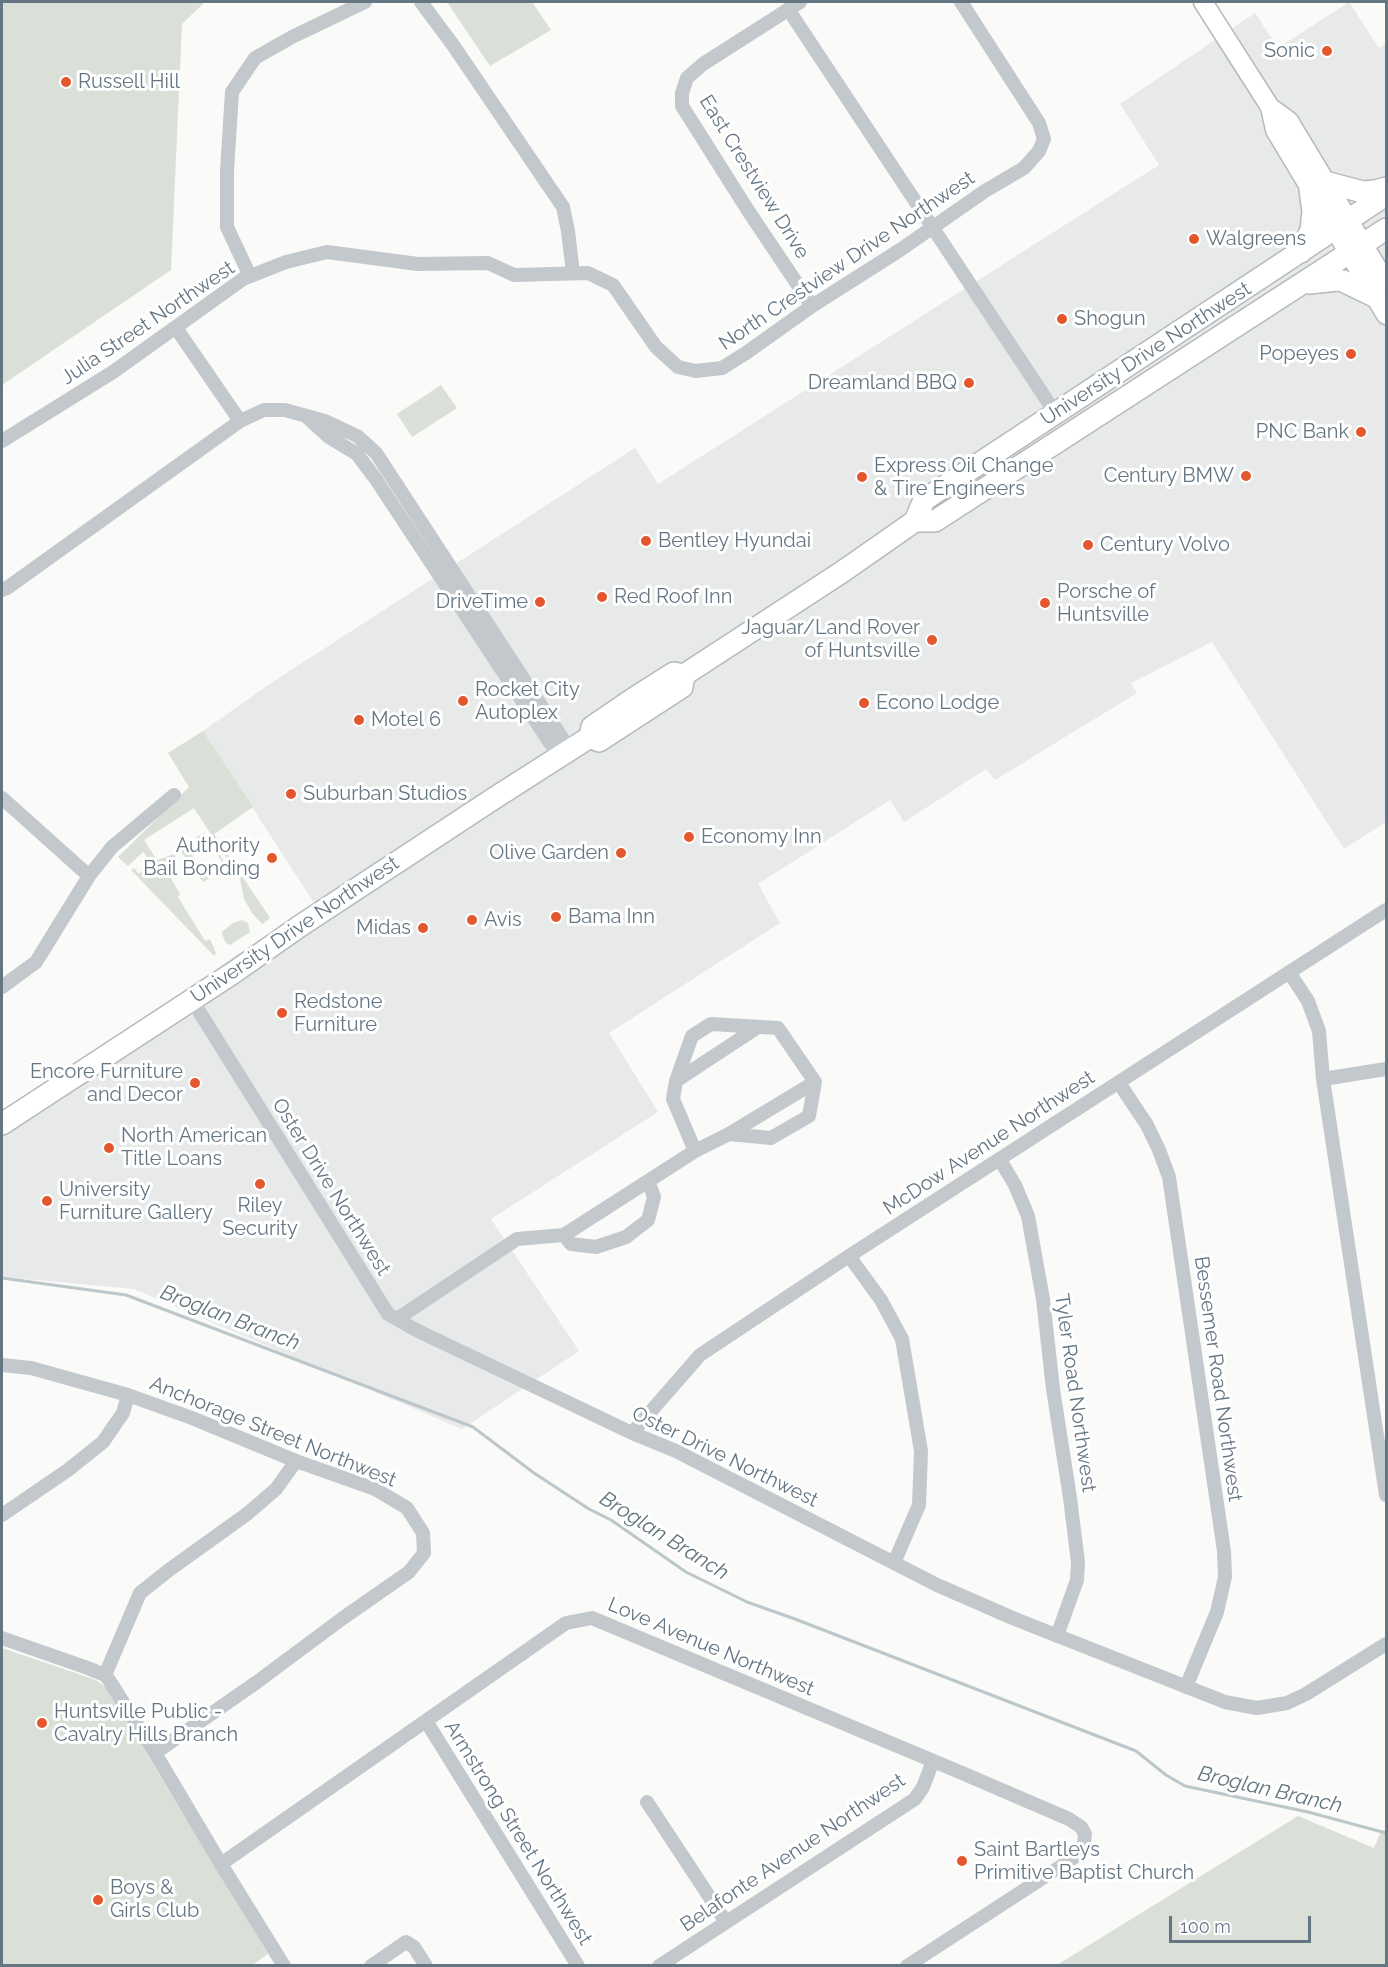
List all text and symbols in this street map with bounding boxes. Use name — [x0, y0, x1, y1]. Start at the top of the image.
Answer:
place label: Sonic — [1264, 39, 1315, 63]
marker: Sonic — [1320, 44, 1334, 58]
place label: Russell Hill — [78, 70, 180, 94]
marker: Russell Hill — [59, 75, 73, 89]
street label: East Crestview Drive — [694, 91, 814, 263]
street label: North Crestview Drive Northwest — [715, 166, 979, 356]
place label: Walgreens — [1206, 227, 1306, 251]
marker: Walgreens — [1187, 232, 1201, 246]
street label: Julia Street Northwest — [57, 256, 239, 390]
street label: University Drive Northwest — [1036, 277, 1256, 431]
place label: Shogun — [1074, 307, 1146, 331]
marker: Shogun — [1055, 312, 1069, 326]
place label: Popeyes — [1259, 342, 1339, 366]
marker: Popeyes — [1344, 347, 1358, 361]
place label: Dreamland BBQ — [808, 371, 957, 395]
marker: Dreamland BBQ — [962, 376, 976, 390]
place label: PNC Bank — [1256, 420, 1349, 444]
marker: PNC Bank — [1354, 425, 1368, 439]
place label: Express Oil Change & Tire Engineers — [874, 454, 1053, 501]
place label: Century BMW — [1104, 464, 1234, 488]
marker: Century BMW — [1239, 469, 1253, 483]
marker: Express Oil Change & Tire Engineers — [855, 470, 869, 484]
place label: Bentley Hyundai — [658, 529, 811, 553]
place label: Century Volvo — [1100, 533, 1230, 557]
marker: Bentley Hyundai — [639, 534, 653, 548]
marker: Century Volvo — [1081, 538, 1095, 552]
place label: Porsche of Huntsville — [1057, 580, 1156, 627]
place label: Red Roof Inn — [614, 585, 732, 609]
place label: DriveTime — [436, 590, 528, 614]
marker: Red Roof Inn — [595, 590, 609, 604]
marker: DriveTime — [533, 595, 547, 609]
marker: Porsche of Huntsville — [1038, 596, 1052, 610]
place label: Jaguar/Land Rover of Huntsville — [741, 616, 920, 663]
marker: Jaguar/Land Rover of Huntsville — [925, 633, 939, 647]
place label: Rocket City Autoplex — [475, 678, 580, 725]
place label: Econo Lodge — [876, 691, 999, 715]
marker: Rocket City Autoplex — [456, 694, 470, 708]
marker: Econo Lodge — [857, 696, 871, 710]
place label: Motel 6 — [371, 708, 441, 732]
marker: Motel 6 — [352, 713, 366, 727]
place label: Suburban Studios — [303, 782, 467, 806]
marker: Suburban Studios — [284, 787, 298, 801]
place label: Economy Inn — [701, 825, 822, 849]
marker: Economy Inn — [682, 830, 696, 844]
place label: Authority Bail Bonding — [143, 834, 260, 881]
place label: Olive Garden — [489, 841, 609, 865]
marker: Olive Garden — [614, 846, 628, 860]
street label: University Drive Northwest — [186, 851, 404, 1009]
marker: Authority Bail Bonding — [265, 851, 279, 865]
place label: Bama Inn — [568, 905, 655, 929]
place label: Avis — [484, 908, 522, 932]
marker: Bama Inn — [549, 910, 563, 924]
marker: Avis — [465, 913, 479, 927]
place label: Midas — [356, 916, 411, 940]
marker: Midas — [416, 921, 430, 935]
place label: Redstone Furniture — [294, 990, 382, 1037]
marker: Redstone Furniture — [275, 1006, 289, 1020]
place label: Encore Furniture and Decor — [30, 1060, 183, 1107]
street label: McDow Avenue Northwest — [879, 1066, 1099, 1220]
marker: Encore Furniture and Decor — [188, 1076, 202, 1090]
street label: Oster Drive Northwest — [267, 1094, 395, 1280]
place label: North American Title Loans — [121, 1124, 267, 1171]
marker: North American Title Loans — [102, 1141, 116, 1155]
marker: Riley Security — [253, 1177, 267, 1191]
place label: University Furniture Gallery — [59, 1178, 213, 1225]
marker: University Furniture Gallery — [40, 1194, 54, 1208]
place label: Riley Security — [222, 1194, 298, 1241]
street label: Bessemer Road Northwest — [1189, 1255, 1247, 1503]
water label: Broglan Branch — [157, 1280, 303, 1356]
street label: Tyler Road Northwest — [1049, 1292, 1101, 1494]
street label: Anchorage Street Northwest — [146, 1371, 400, 1493]
street label: Oster Drive Northwest — [628, 1401, 822, 1513]
water label: Broglan Branch — [595, 1486, 733, 1586]
street label: Love Avenue Northwest — [604, 1593, 818, 1701]
place label: Huntsville Public - Cavalry Hills Branch — [54, 1700, 238, 1747]
marker: Huntsville Public - Cavalry Hills Branch — [35, 1716, 49, 1730]
street label: Armstrong Street Northwest — [439, 1716, 597, 1950]
water label: Broglan Branch — [1195, 1761, 1345, 1819]
street label: Belafonte Avenue Northwest — [676, 1769, 910, 1937]
place label: Saint Bartleys Primitive Baptist Church — [974, 1838, 1194, 1885]
marker: Saint Bartleys Primitive Baptist Church — [955, 1854, 969, 1868]
place label: Boys & Girls Club — [110, 1876, 199, 1923]
marker: Boys & Girls Club — [91, 1893, 105, 1907]
scale bar — [1172, 1904, 1314, 1942]
text: 100 m — [1180, 1916, 1231, 1937]

